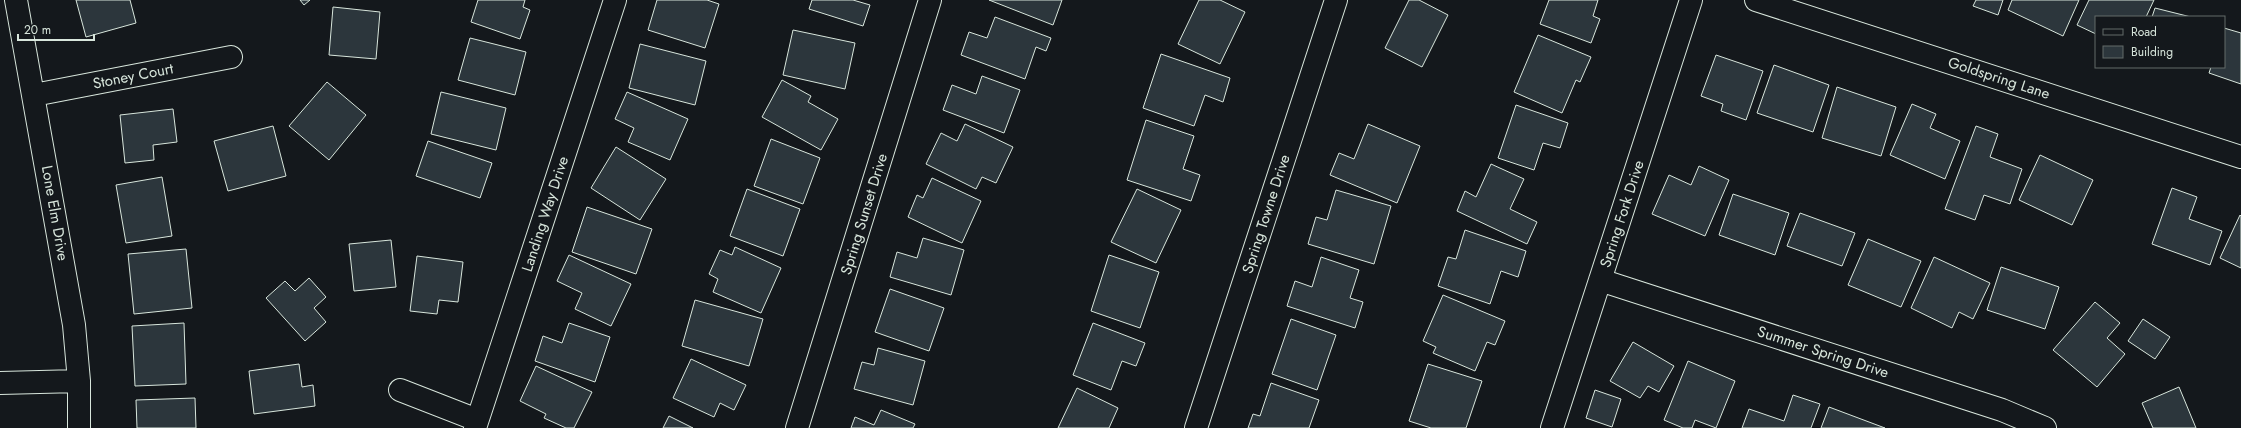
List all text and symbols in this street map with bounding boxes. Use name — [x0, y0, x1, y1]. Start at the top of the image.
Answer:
scale bar — [18, 16, 94, 42]
legend — [2095, 16, 2225, 68]
text: 20 m — [24, 21, 51, 39]
text: Road — [2131, 23, 2157, 41]
text: Building — [2131, 43, 2173, 61]
street label: Goldspring Lane — [1945, 51, 2053, 105]
street label: Stoney Court — [91, 57, 176, 95]
street label: Spring Sunset Drive — [835, 150, 893, 277]
street label: Spring Towne Drive — [1236, 151, 1296, 276]
street label: Landing Way Drive — [516, 153, 574, 275]
street label: Spring Fork Drive — [1594, 157, 1650, 270]
street label: Lone Elm Drive — [36, 164, 74, 263]
street label: Summer Spring Drive — [1754, 320, 1892, 384]

